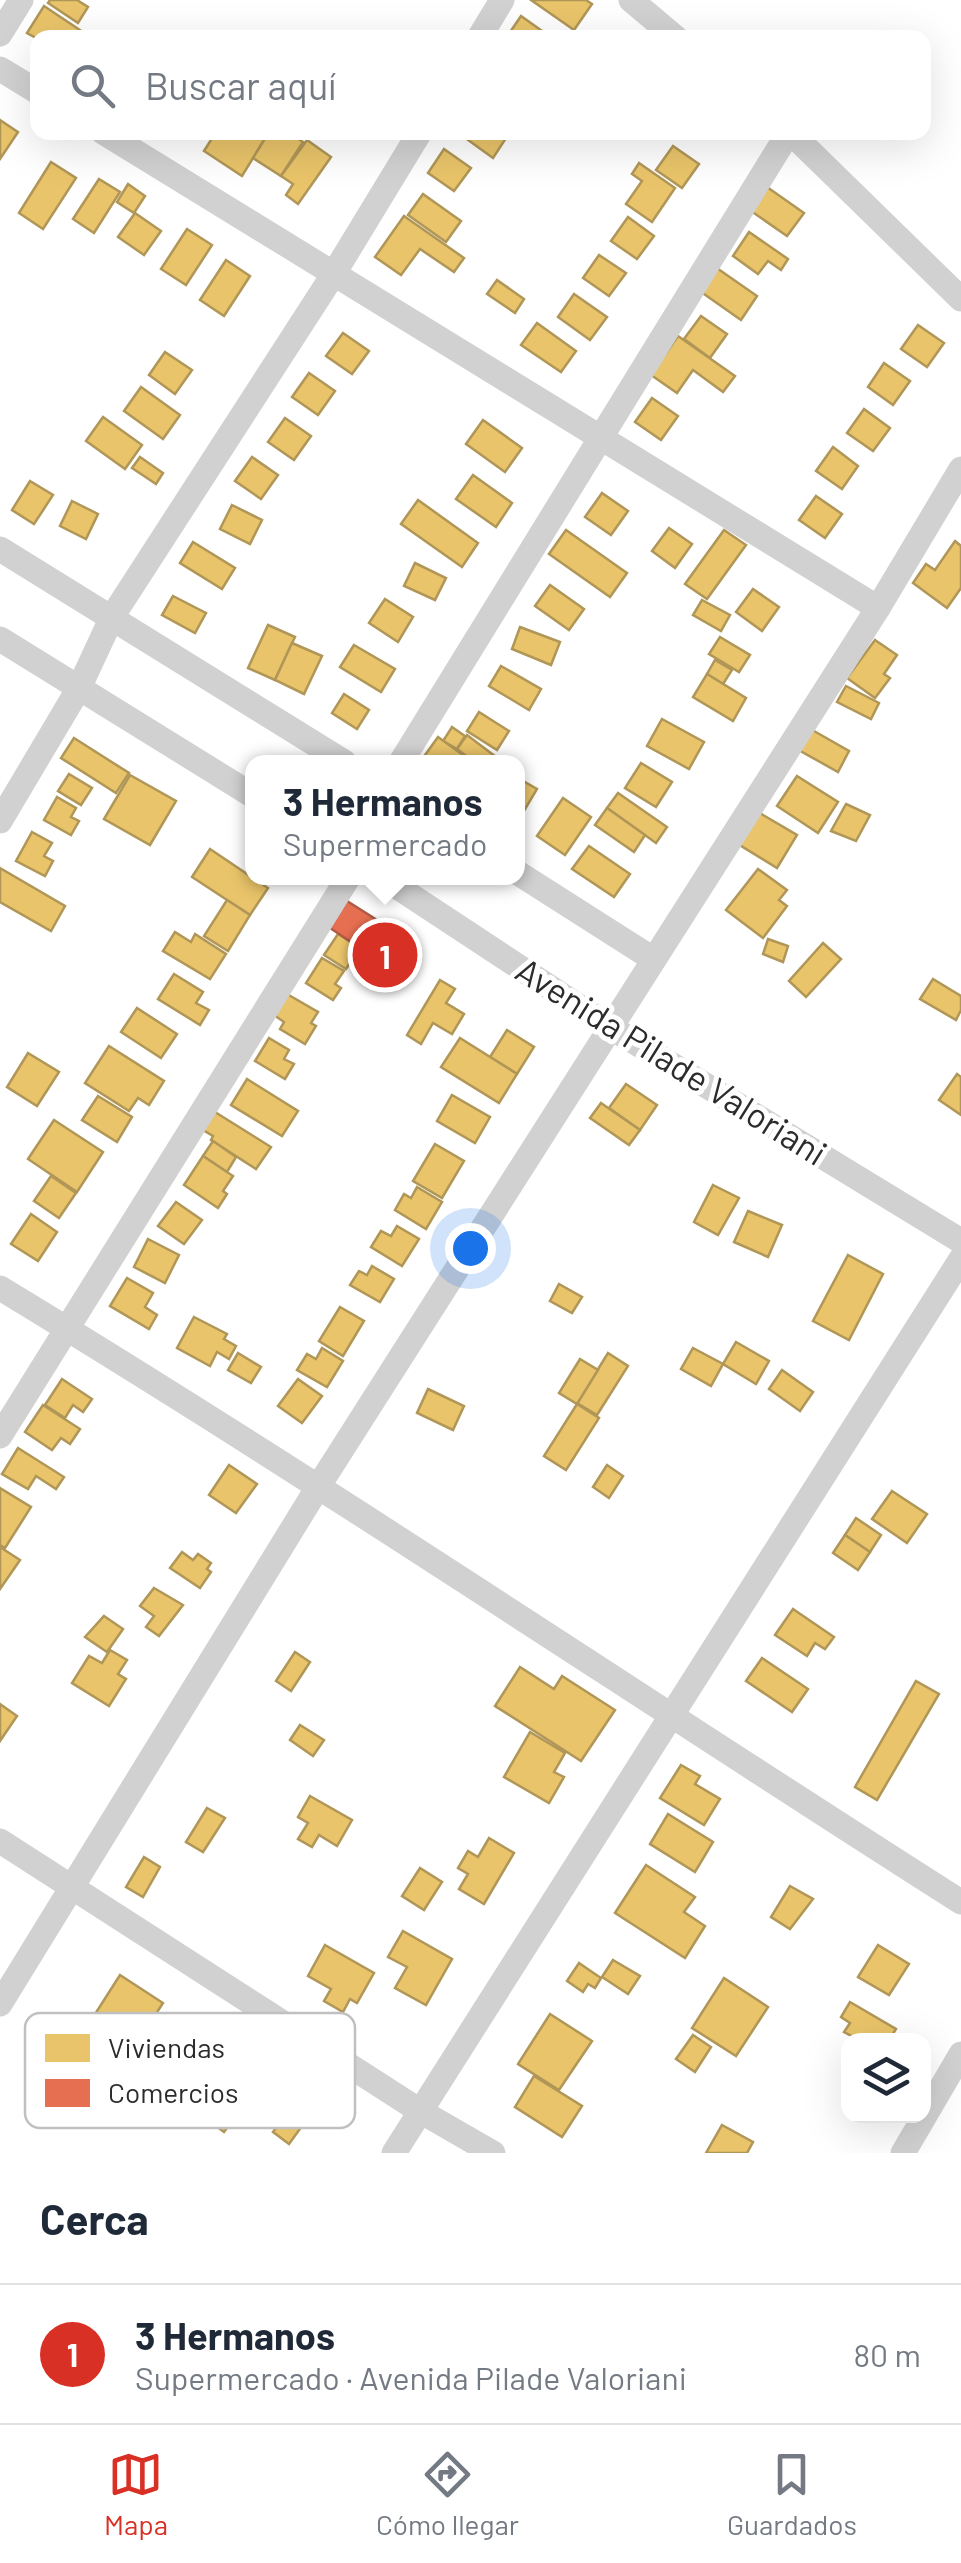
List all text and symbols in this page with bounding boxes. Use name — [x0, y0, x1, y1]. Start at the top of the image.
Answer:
search box — [30, 30, 931, 140]
icon: search — [65, 58, 120, 113]
text: Buscar aquí — [145, 62, 336, 108]
popup — [245, 755, 525, 885]
text: 3 Hermanos — [283, 778, 483, 824]
text: Supermercado — [283, 824, 487, 862]
pin: 1 — [352, 918, 418, 992]
street label: Avenida Pilade Valoriani — [509, 948, 835, 1173]
your location — [445, 1223, 496, 1274]
legend — [25, 2013, 355, 2128]
text: Viviendas — [108, 2030, 225, 2064]
map controls — [841, 2033, 931, 2123]
button: layers — [841, 2033, 931, 2123]
text: Comercios — [108, 2075, 239, 2109]
text: Cerca — [40, 2193, 149, 2243]
text: 3 Hermanos — [135, 2312, 335, 2358]
text: 1 — [67, 2335, 78, 2373]
text: 80 m — [853, 2335, 921, 2373]
text: Supermercado · Avenida Pilade Valoriani — [135, 2358, 687, 2396]
tab: Mapa — [104, 2447, 168, 2541]
tab: Cómo llegar — [376, 2447, 519, 2541]
tab: Guardados — [727, 2447, 857, 2541]

